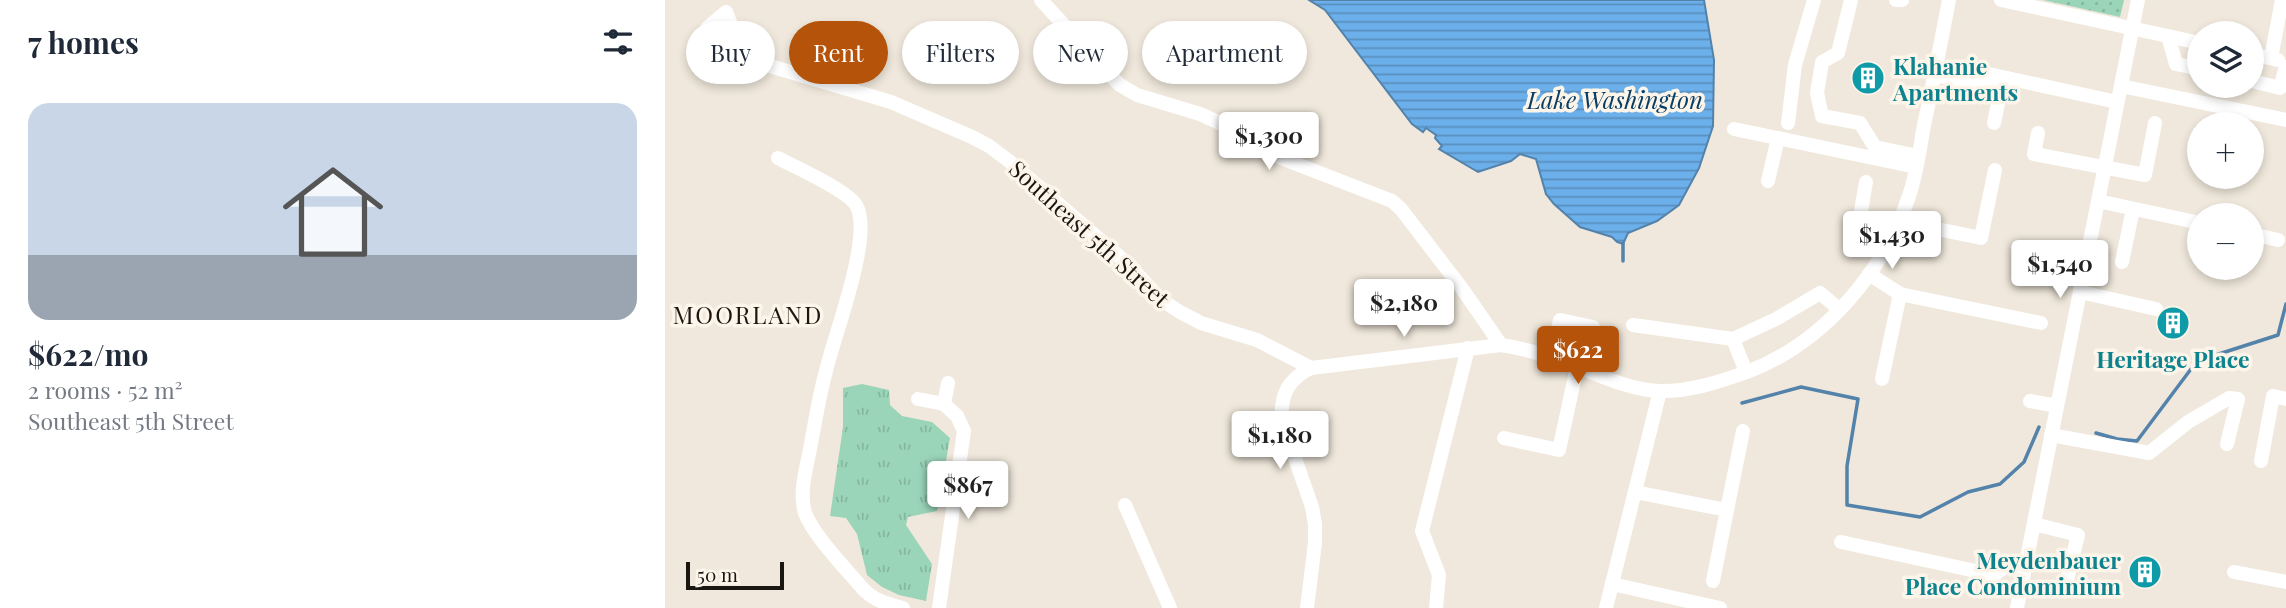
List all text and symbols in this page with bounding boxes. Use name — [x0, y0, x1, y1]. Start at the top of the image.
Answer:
chip: Buy — [686, 21, 775, 84]
chip: Rent — [789, 21, 888, 84]
chip: Filters — [902, 21, 1019, 84]
chip: New — [1033, 21, 1128, 84]
chip: Apartment — [1142, 21, 1307, 84]
map controls — [2187, 21, 2264, 280]
button: layers — [2187, 21, 2264, 98]
text: 7 homes — [28, 22, 139, 62]
icon: filters — [599, 23, 637, 61]
place label: Klahanie Apartments — [1892, 50, 2018, 107]
building icon: Klahanie Apartments — [1849, 59, 1887, 97]
water label: Lake Washington — [1526, 83, 1703, 115]
button: + — [2187, 112, 2264, 189]
pin: $1,300 — [1212, 113, 1326, 172]
text: $1,300 — [1235, 119, 1303, 150]
icon: home — [270, 149, 396, 275]
street label: Southeast 5th Street — [1003, 153, 1177, 314]
button: − — [2187, 203, 2264, 280]
pin: $1,430 — [1835, 212, 1949, 271]
text: $1,430 — [1859, 218, 1925, 249]
pin: $1,540 — [2003, 240, 2117, 300]
text: $1,540 — [2027, 247, 2093, 278]
pin: $2,180 — [1347, 280, 1461, 339]
text: $2,180 — [1370, 286, 1438, 317]
district label: MOORLAND — [673, 298, 823, 330]
building icon: Heritage Place — [2154, 304, 2192, 342]
pin: $622 — [1537, 326, 1619, 386]
text: $622 — [1553, 333, 1603, 364]
text: $622/mo — [28, 334, 149, 374]
place label: Heritage Place — [2096, 343, 2250, 374]
text: 2 rooms · 52 m² — [28, 374, 182, 405]
text: Southeast 5th Street — [28, 405, 234, 436]
pin: $1,180 — [1223, 412, 1337, 471]
text: $1,180 — [1248, 418, 1312, 449]
pin: $867 — [927, 462, 1009, 521]
text: $867 — [943, 468, 993, 499]
place label: Meydenbauer Place Condominium — [1905, 544, 2121, 601]
building icon: Meydenbauer Place Condominium — [2126, 553, 2164, 591]
scale bar — [686, 559, 784, 591]
text: 50 m — [697, 561, 738, 587]

